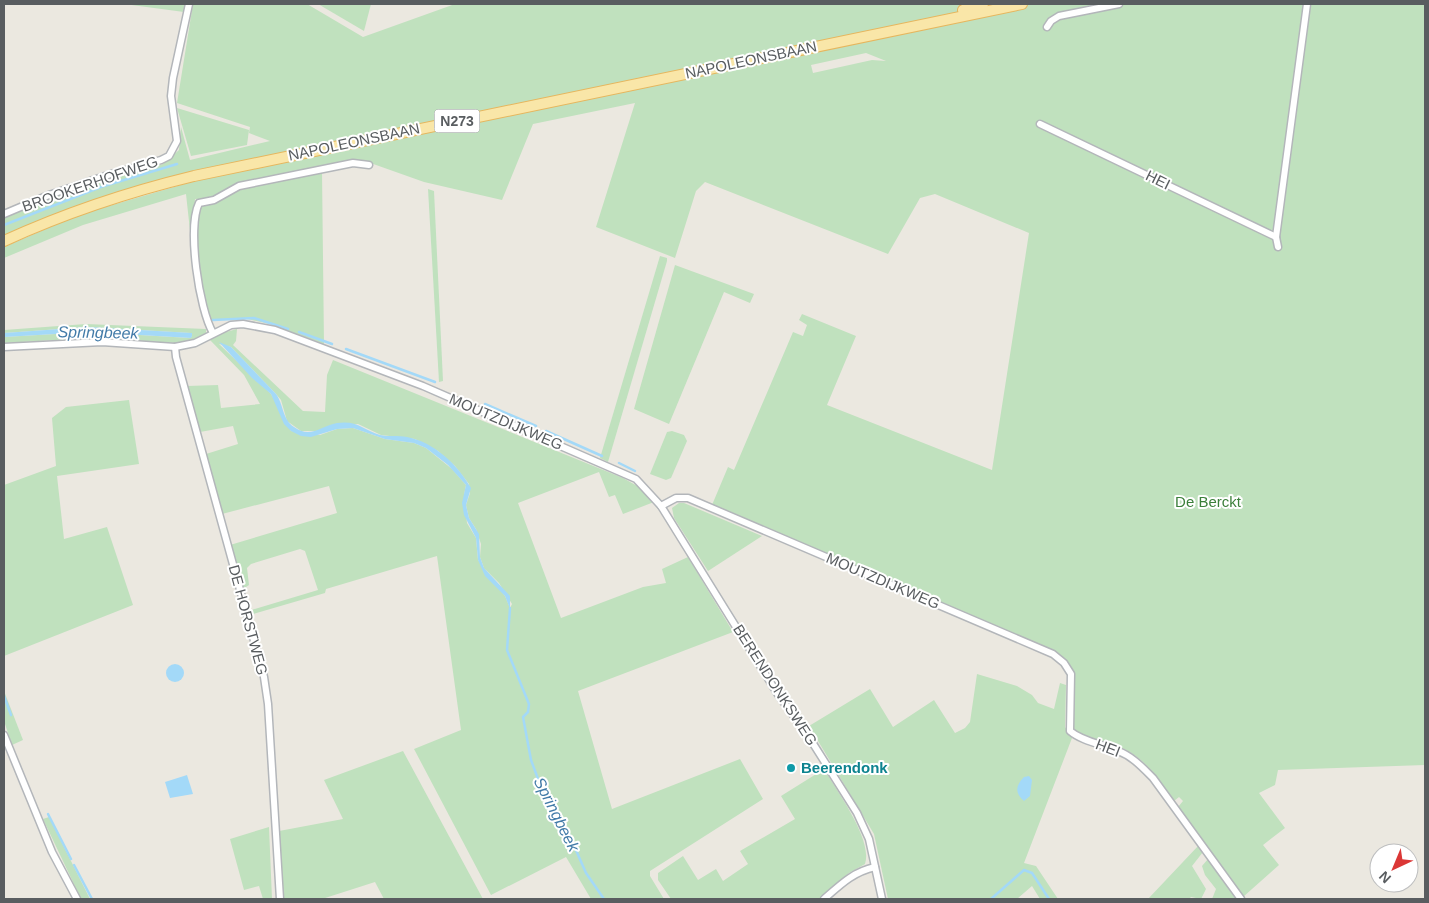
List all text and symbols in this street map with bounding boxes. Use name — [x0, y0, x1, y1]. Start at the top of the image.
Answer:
street label: NAPOLEONSBAAN — [683, 37, 818, 82]
road number: N273 — [434, 110, 480, 132]
street label: NAPOLEONSBAAN — [286, 119, 421, 164]
street label: BROOKERHOFWEG — [20, 152, 160, 215]
street label: HEI — [1143, 166, 1173, 193]
water label: Springbeek — [57, 323, 140, 342]
street label: MOUTZDIJKWEG — [447, 390, 566, 453]
park label: De Berckt — [1175, 493, 1242, 510]
street label: MOUTZDIJKWEG — [824, 549, 943, 612]
street label: DE HORSTWEG — [226, 563, 271, 677]
street label: BERENDONKSWEG — [730, 621, 821, 748]
street label: HEI — [1093, 735, 1123, 760]
place label: Beerendonk — [801, 759, 888, 776]
marker: Beerendonk — [785, 762, 797, 774]
water label: Springbeek — [531, 774, 583, 855]
north arrow — [1369, 843, 1419, 893]
text: N — [1376, 868, 1394, 887]

